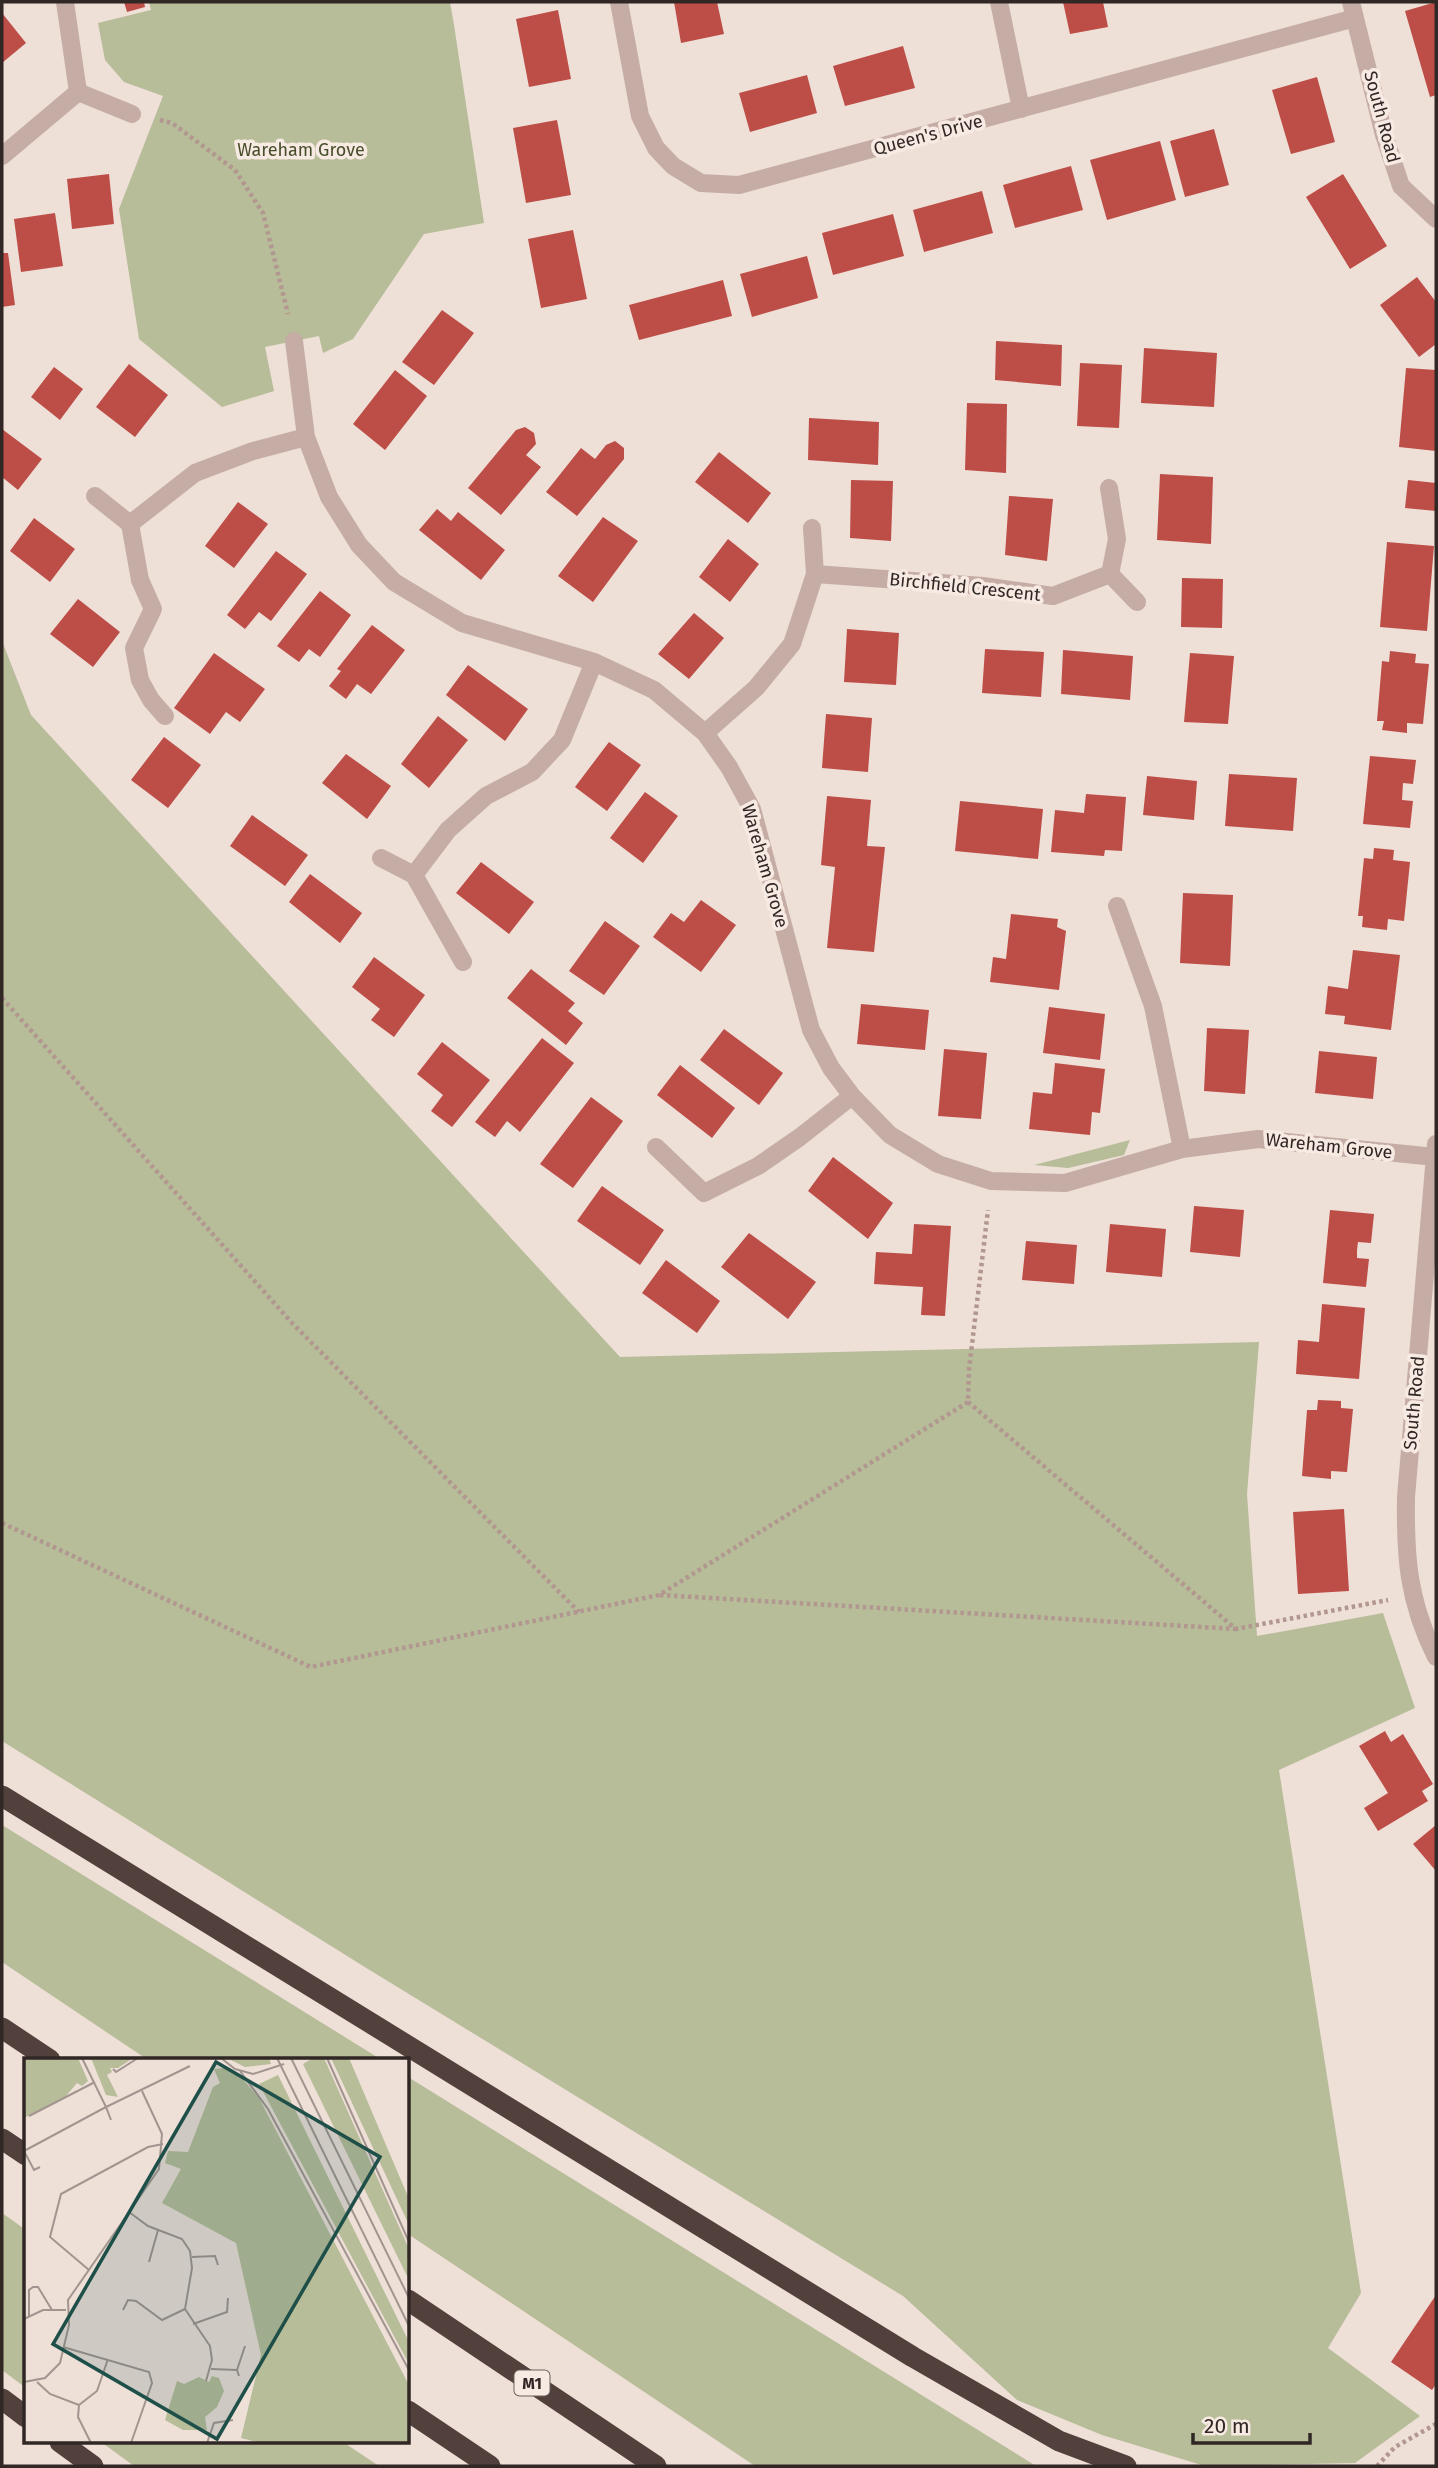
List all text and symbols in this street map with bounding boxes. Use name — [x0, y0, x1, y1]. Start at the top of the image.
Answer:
street label: South Road — [1359, 69, 1405, 165]
street label: Queen's Drive — [871, 110, 985, 160]
park label: Wareham Grove — [237, 139, 365, 161]
street label: Birchfield Crescent — [888, 568, 1042, 606]
street label: Wareham Grove — [737, 802, 793, 930]
street label: Wareham Grove — [1264, 1128, 1394, 1164]
street label: South Road — [1399, 1355, 1429, 1451]
inset map — [24, 2058, 410, 2444]
road number: M1 — [514, 2370, 550, 2396]
scale bar — [1193, 2402, 1310, 2446]
text: 20 m — [1204, 2413, 1250, 2439]

